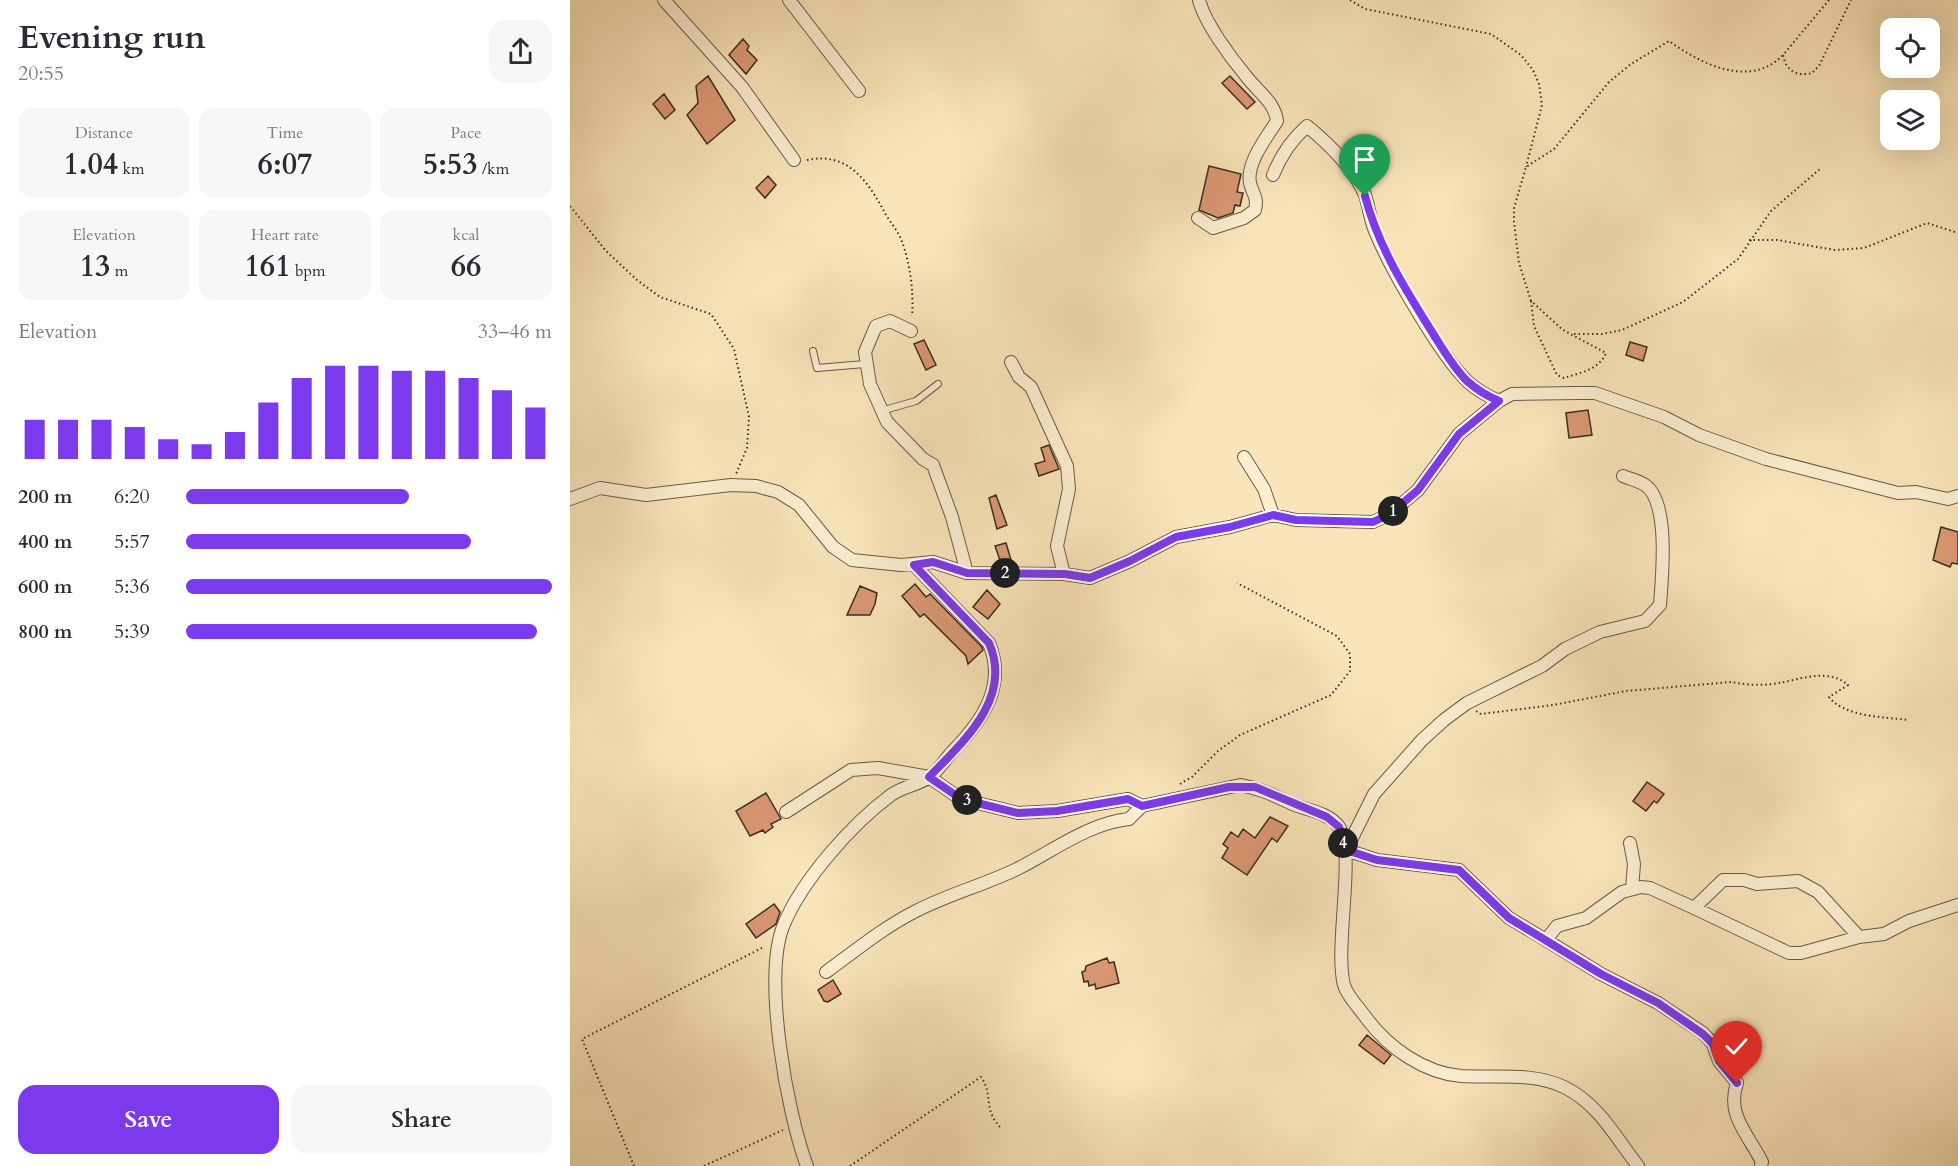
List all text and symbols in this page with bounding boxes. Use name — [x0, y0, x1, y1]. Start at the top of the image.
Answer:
text: Evening run — [18, 15, 206, 60]
map controls — [1880, 18, 1940, 150]
button: locate — [1880, 18, 1940, 78]
button: share — [489, 20, 552, 83]
text: 20:55 — [18, 60, 64, 87]
button: layers — [1880, 90, 1940, 150]
text: Distance — [75, 122, 133, 144]
text: Time — [266, 122, 304, 144]
text: Pace — [451, 122, 481, 144]
pin — [1339, 134, 1390, 196]
icon: arrive — [1348, 143, 1381, 176]
text: 1.04 — [63, 144, 118, 185]
text: 6:07 — [258, 144, 312, 185]
text: 5:53 — [423, 144, 478, 185]
text: km — [118, 158, 145, 180]
text: /km — [478, 158, 509, 180]
text: Elevation — [72, 224, 136, 246]
text: Heart rate — [251, 224, 319, 246]
text: kcal — [453, 224, 479, 246]
text: 13 — [80, 246, 110, 287]
text: 161 — [244, 246, 291, 287]
text: 66 — [451, 246, 481, 287]
text: m — [110, 260, 128, 282]
text: bpm — [291, 260, 326, 282]
text: Elevation — [18, 318, 97, 345]
text: 33–46 m — [478, 318, 552, 345]
text: 200 m — [18, 483, 73, 510]
text: 6:20 — [114, 483, 150, 510]
pin: 1 — [1378, 496, 1408, 526]
text: 1 — [1389, 500, 1397, 522]
text: 400 m — [18, 528, 73, 555]
text: 5:57 — [114, 528, 150, 555]
pin: 2 — [990, 558, 1020, 588]
text: 2 — [1001, 562, 1009, 584]
text: 600 m — [18, 573, 73, 600]
text: 5:36 — [114, 573, 150, 600]
text: 800 m — [18, 618, 73, 645]
text: 5:39 — [114, 618, 150, 645]
pin: 3 — [952, 785, 982, 815]
text: 3 — [963, 789, 971, 811]
pin: 4 — [1328, 828, 1358, 858]
text: 4 — [1339, 832, 1347, 854]
pin — [1711, 1021, 1762, 1083]
icon: check — [1720, 1030, 1753, 1063]
button: Save — [18, 1085, 279, 1154]
button: Share — [291, 1085, 552, 1154]

